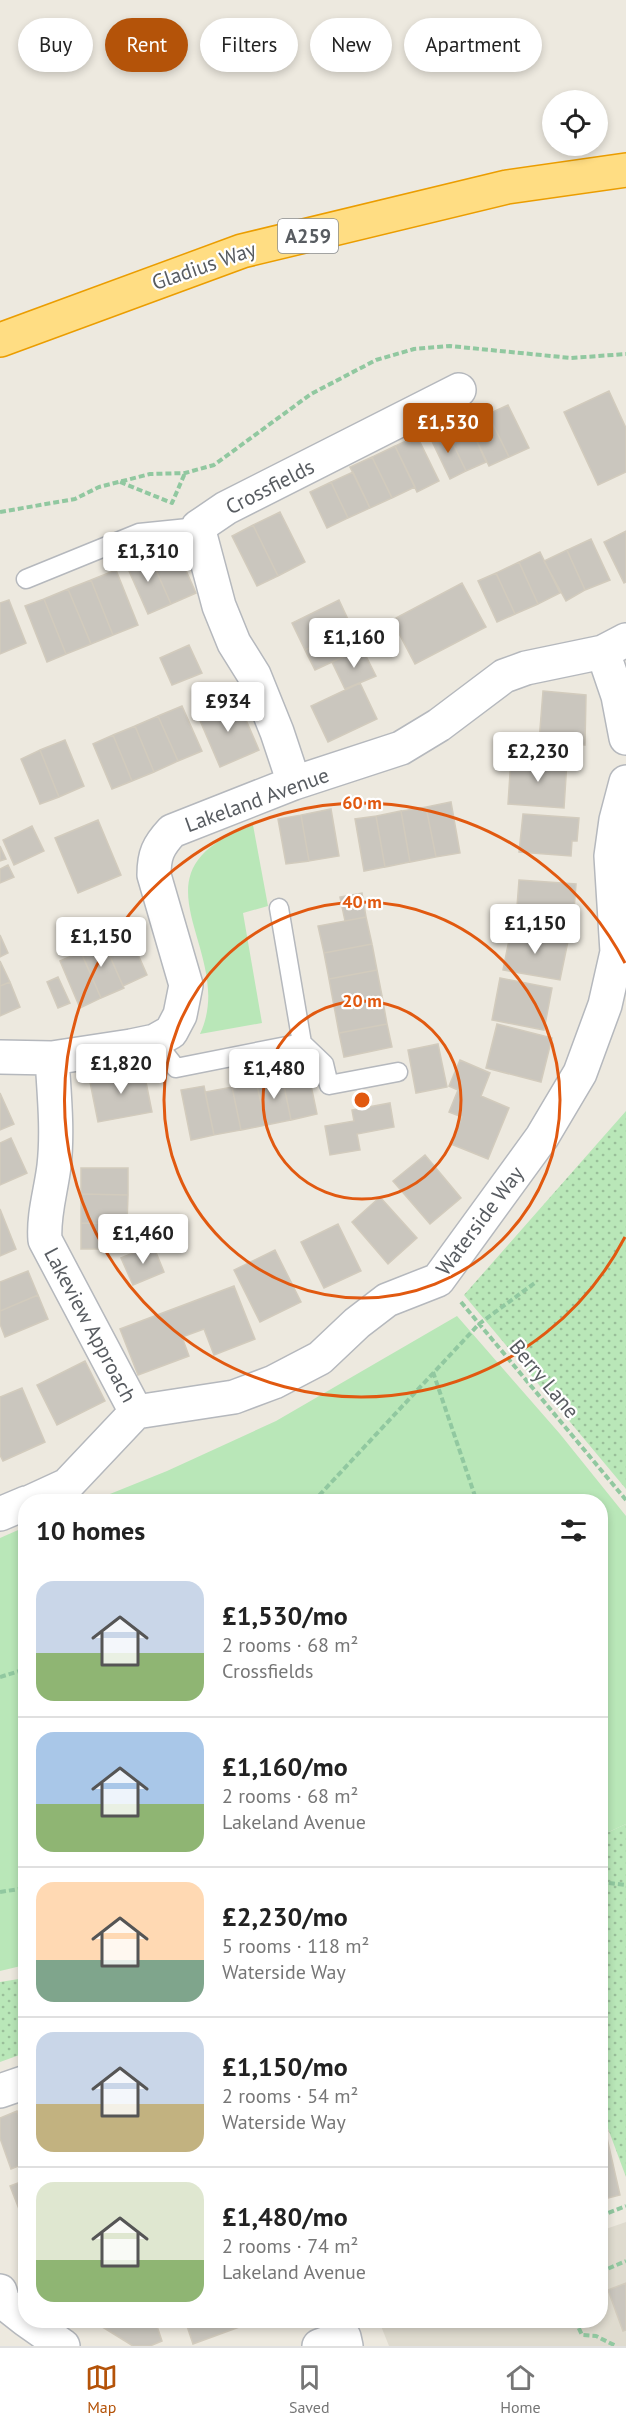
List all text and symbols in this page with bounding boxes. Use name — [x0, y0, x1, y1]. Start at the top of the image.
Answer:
chip: Buy — [18, 18, 93, 72]
chip: Rent — [105, 18, 188, 72]
chip: Filters — [200, 18, 298, 72]
chip: New — [310, 18, 392, 72]
chip: Apartment — [404, 18, 542, 72]
map controls — [542, 90, 608, 156]
button: locate — [542, 90, 608, 156]
road number: A259 — [278, 219, 338, 253]
street label: Gladius Way — [148, 235, 260, 296]
pin: £1,530 — [399, 403, 497, 454]
text: £1,530 — [417, 409, 479, 435]
street label: Crossfields — [221, 453, 319, 520]
pin: £1,310 — [99, 532, 197, 583]
text: £1,310 — [117, 538, 179, 564]
pin: £1,160 — [305, 618, 403, 669]
text: £1,160 — [323, 624, 385, 650]
pin: £934 — [192, 682, 264, 733]
text: £934 — [205, 688, 251, 714]
pin: £2,230 — [489, 732, 587, 783]
text: £2,230 — [507, 738, 569, 764]
street label: Lakeland Avenue — [181, 761, 332, 838]
text: 60 m — [342, 791, 382, 814]
text: 40 m — [342, 890, 382, 913]
pin: £1,150 — [486, 904, 584, 955]
text: £1,150 — [504, 910, 566, 936]
pin: £1,150 — [52, 917, 150, 968]
text: £1,150 — [70, 923, 132, 949]
text: 20 m — [342, 989, 382, 1012]
pin: £1,820 — [72, 1044, 170, 1095]
pin: £1,480 — [225, 1049, 323, 1100]
text: £1,820 — [90, 1050, 152, 1076]
text: £1,480 — [243, 1055, 305, 1081]
centre of rings — [352, 1090, 372, 1110]
street label: Waterside Way — [430, 1160, 530, 1281]
pin: £1,460 — [94, 1214, 192, 1265]
text: £1,460 — [112, 1220, 174, 1246]
street label: Lakeview Approach — [38, 1243, 143, 1407]
street label: Berry Lane — [504, 1334, 585, 1424]
text: 10 homes — [36, 1514, 145, 1547]
icon: filters — [557, 1514, 590, 1547]
text: £1,530/mo — [222, 1599, 348, 1632]
icon: home — [84, 1605, 156, 1677]
text: 2 rooms · 68 m² — [222, 1632, 358, 1658]
text: Crossfields — [222, 1658, 313, 1684]
text: £1,160/mo — [222, 1750, 348, 1783]
icon: home — [84, 1756, 156, 1828]
text: 2 rooms · 68 m² — [222, 1783, 358, 1809]
text: Lakeland Avenue — [222, 1809, 366, 1835]
text: £2,230/mo — [222, 1900, 348, 1933]
icon: home — [84, 1906, 156, 1978]
text: 5 rooms · 118 m² — [222, 1933, 369, 1959]
text: Waterside Way — [222, 1959, 346, 1985]
text: £1,150/mo — [222, 2050, 348, 2083]
icon: home — [84, 2056, 156, 2128]
text: 2 rooms · 54 m² — [222, 2083, 358, 2109]
text: Waterside Way — [222, 2109, 346, 2135]
text: £1,480/mo — [222, 2200, 348, 2233]
icon: home — [84, 2206, 156, 2278]
text: 2 rooms · 74 m² — [222, 2233, 358, 2259]
text: Lakeland Avenue — [222, 2259, 366, 2285]
tab: Map — [85, 2361, 118, 2417]
tab: Saved — [289, 2361, 330, 2417]
tab: Home — [500, 2361, 541, 2417]

